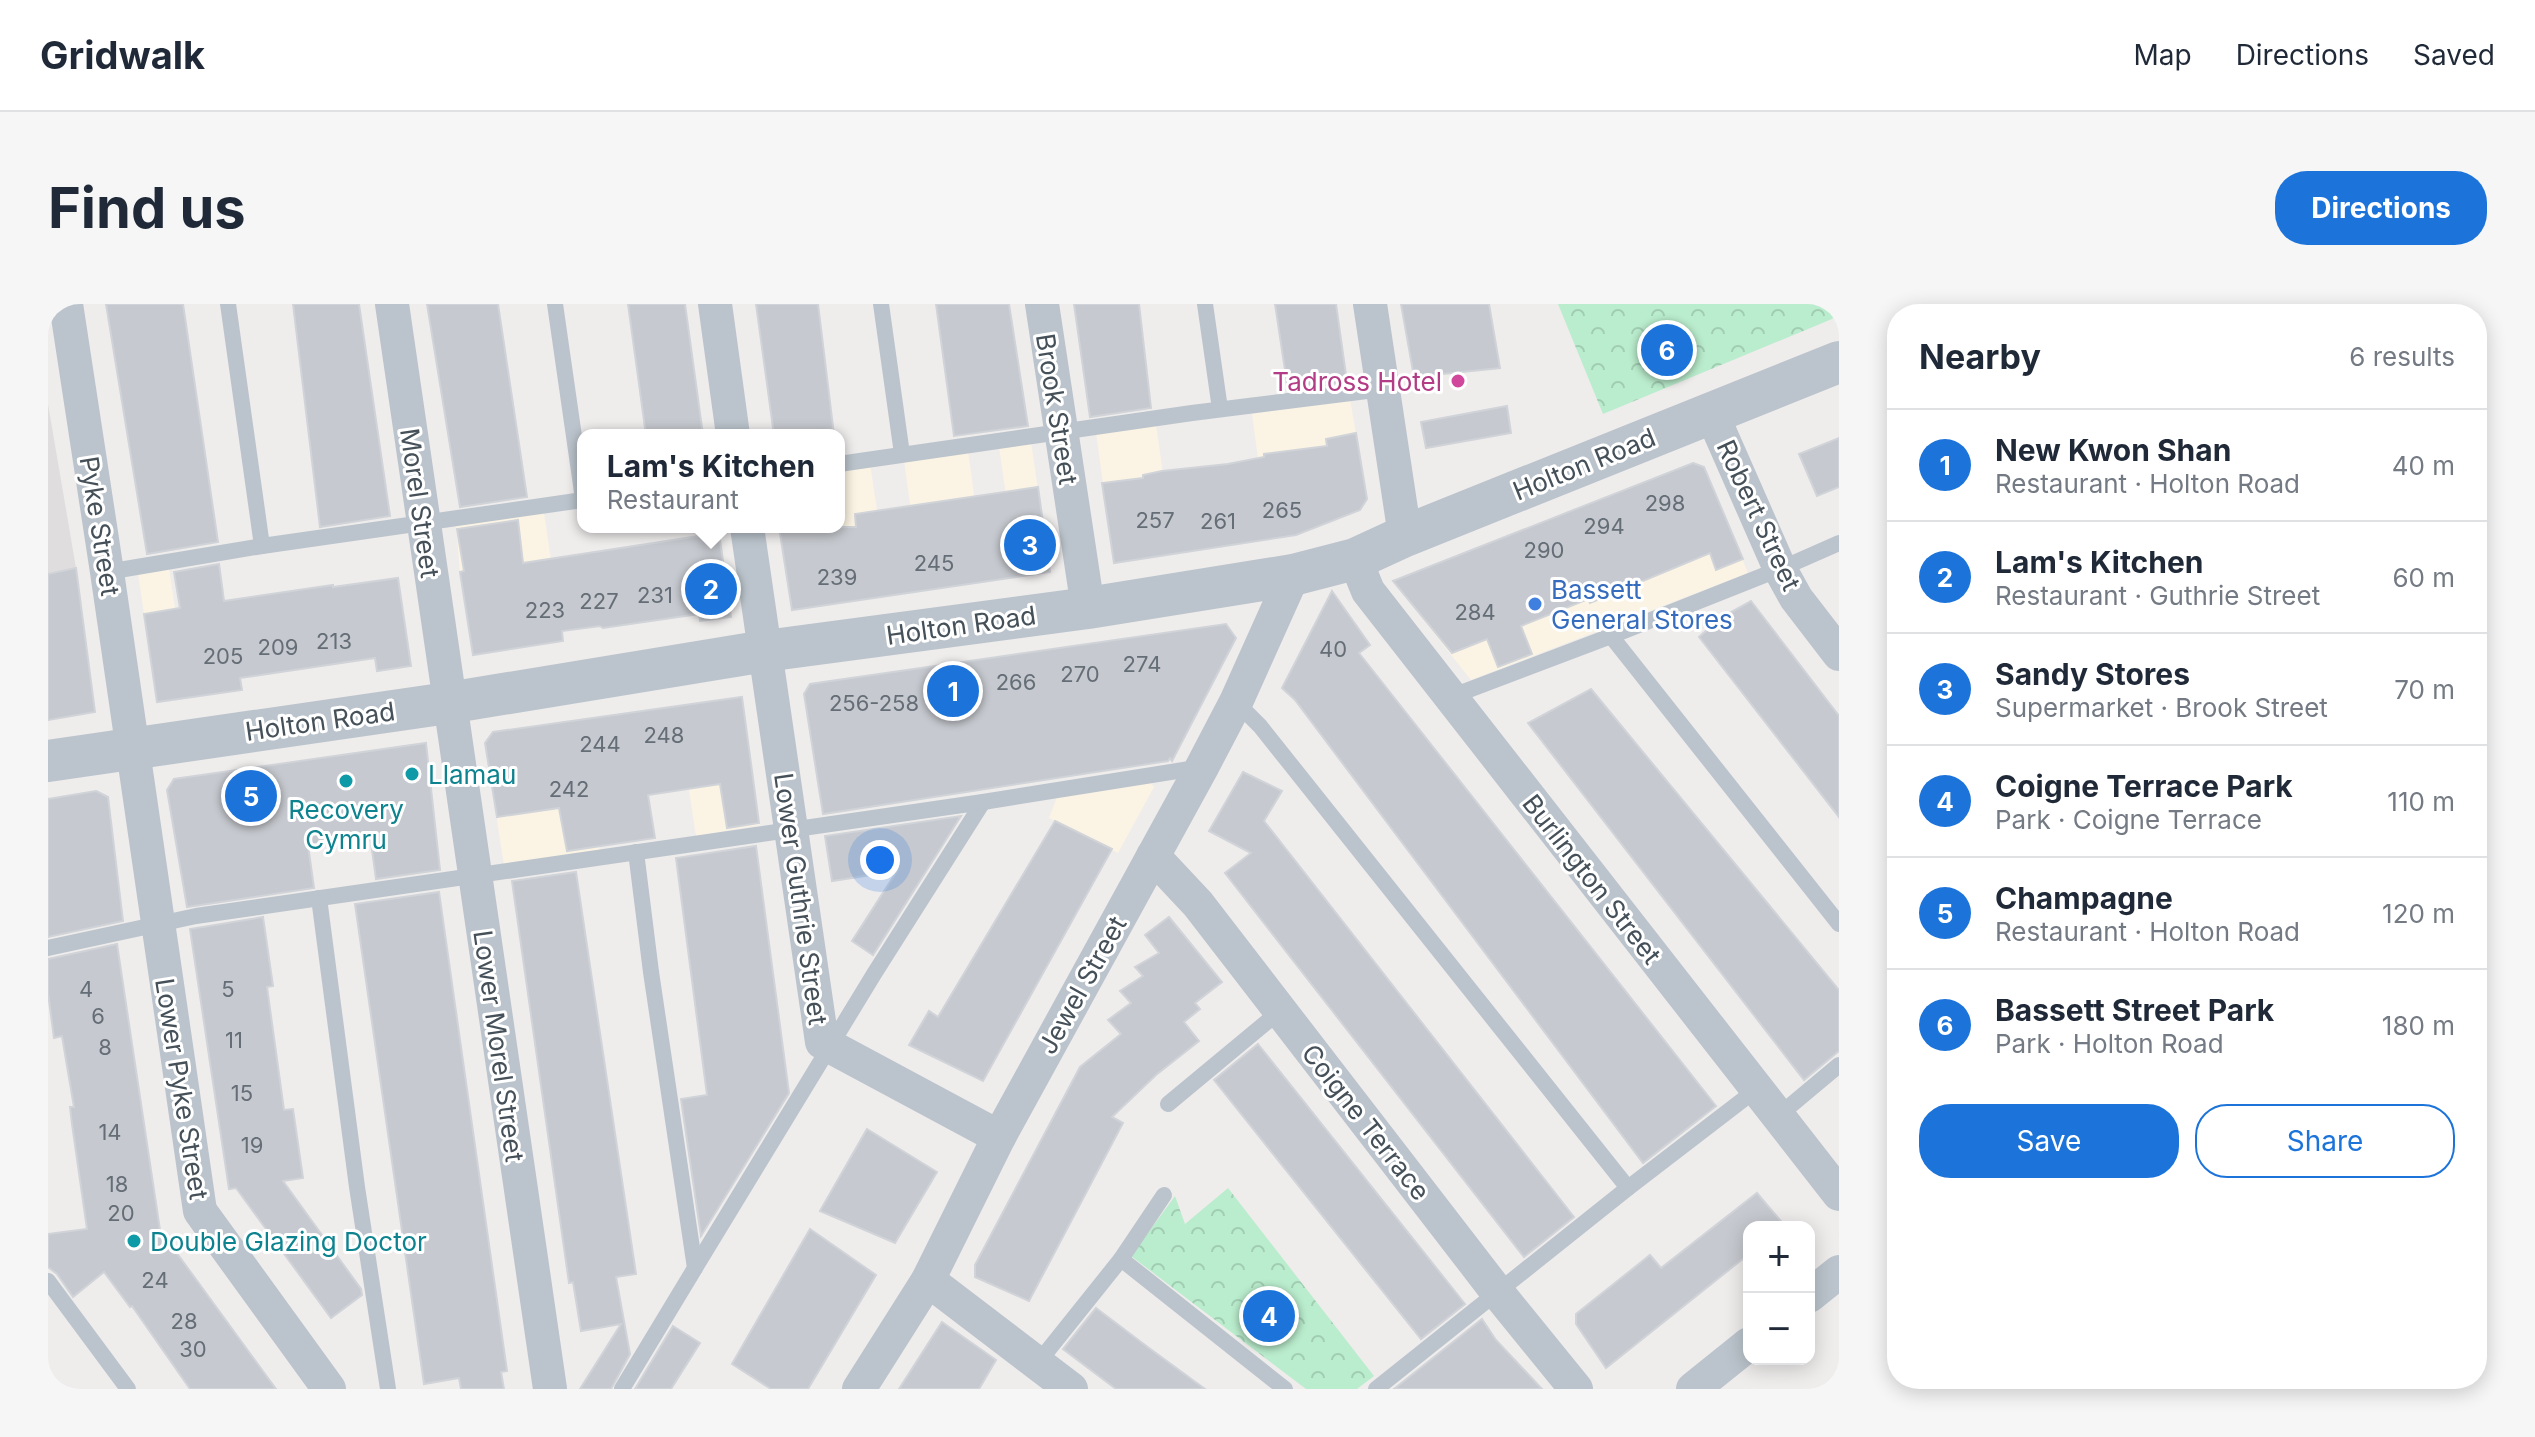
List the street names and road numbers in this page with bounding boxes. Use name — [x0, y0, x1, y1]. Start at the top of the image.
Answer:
street label: Brook Street — [1030, 331, 1084, 487]
street label: Holton Road — [1508, 421, 1660, 507]
street label: Morel Street — [394, 426, 446, 580]
street label: Robert Street — [1711, 435, 1807, 595]
street label: Pyke Street — [74, 454, 126, 598]
street label: Holton Road — [884, 599, 1038, 651]
street label: Holton Road — [243, 695, 397, 747]
street label: Lower Guthrie Street — [768, 771, 834, 1027]
street label: Burlington Street — [1516, 788, 1668, 970]
street label: Jewel Street — [1031, 911, 1133, 1059]
street label: Lower Morel Street — [467, 928, 531, 1164]
street label: Lower Pyke Street — [149, 976, 215, 1202]
street label: Coigne Terrace — [1296, 1038, 1436, 1206]

